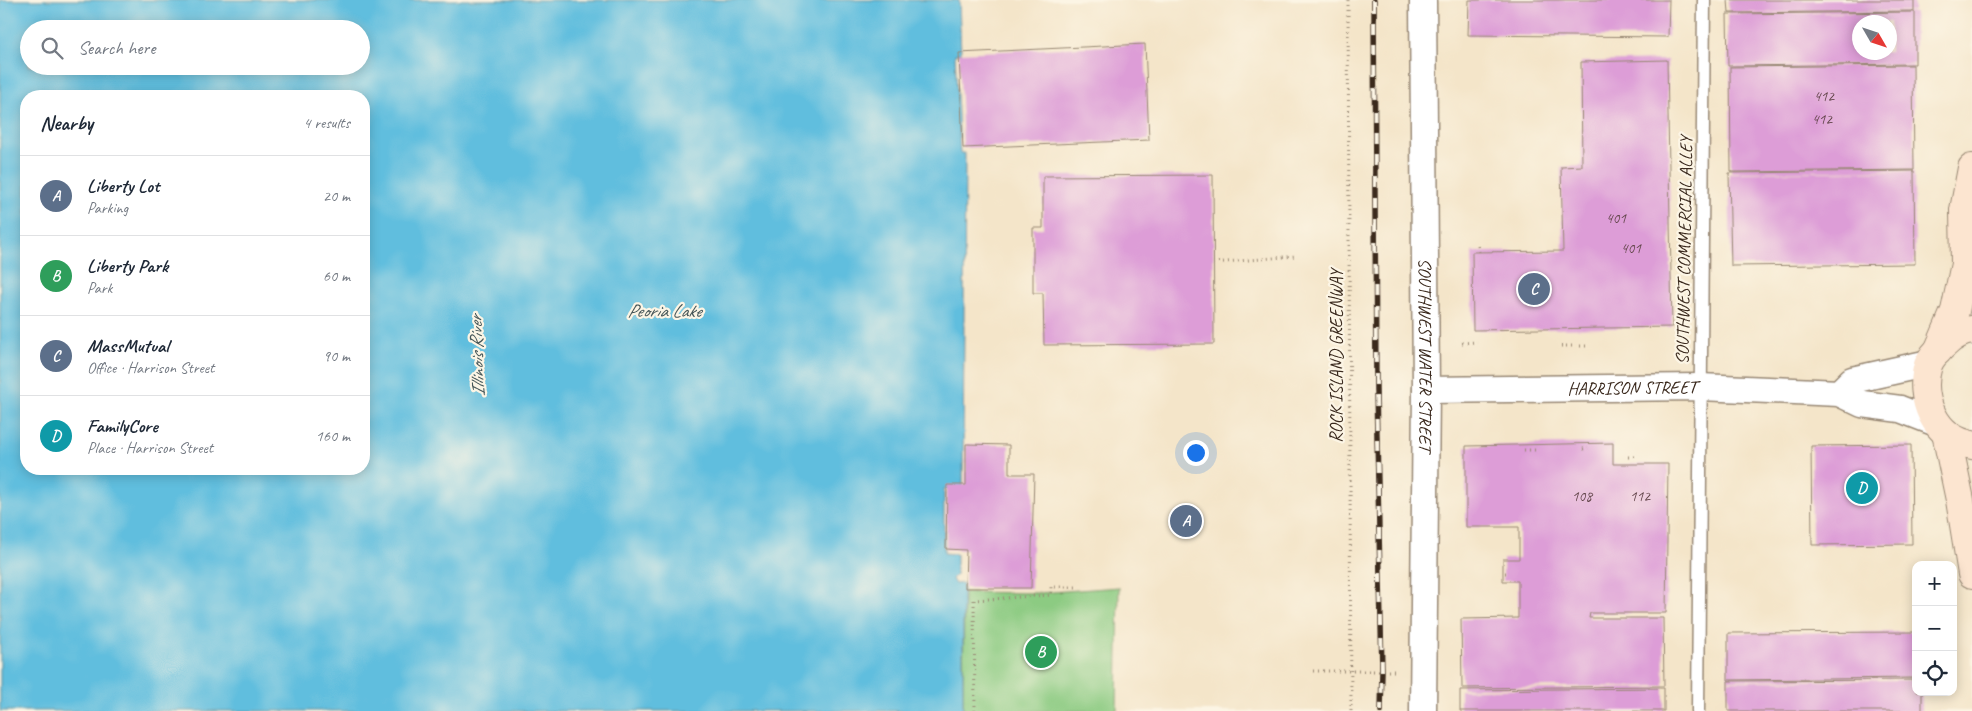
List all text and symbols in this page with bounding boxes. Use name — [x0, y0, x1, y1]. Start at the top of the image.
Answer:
north arrow — [1852, 15, 1897, 60]
search box — [20, 20, 370, 75]
icon: search — [38, 34, 66, 62]
text: Search here — [78, 36, 155, 60]
house number: 412 — [1814, 87, 1835, 106]
text: Nearby — [40, 110, 93, 136]
house number: 412 — [1812, 110, 1833, 129]
text: 4 results — [303, 113, 350, 133]
street label: SOUTHWEST COMMERCIAL ALLEY — [1671, 133, 1697, 364]
text: Liberty Lot — [87, 174, 159, 198]
text: A — [52, 186, 60, 206]
text: 20 m — [323, 186, 350, 206]
text: Parking — [87, 198, 128, 218]
house number: 401 — [1606, 209, 1627, 228]
house number: 401 — [1621, 239, 1642, 258]
text: Liberty Park — [87, 254, 168, 278]
street label: SOUTHWEST WATER STREET — [1414, 258, 1437, 456]
text: B — [52, 266, 60, 286]
text: 60 m — [323, 266, 350, 286]
street label: ROCK ISLAND GREENWAY — [1325, 266, 1347, 443]
pin: C — [1518, 270, 1550, 308]
text: Park — [87, 278, 112, 298]
water label: Peoria Lake — [627, 299, 704, 323]
water label: Illinois River — [463, 312, 490, 397]
text: MassMutual — [87, 334, 169, 358]
text: C — [52, 346, 60, 366]
text: 90 m — [323, 346, 350, 366]
text: Office · Harrison Street — [87, 358, 214, 378]
street label: HARRISON STREET — [1567, 376, 1702, 399]
text: FamilyCore — [87, 414, 158, 438]
text: D — [51, 426, 61, 446]
text: 160 m — [316, 426, 350, 446]
text: Place · Harrison Street — [87, 438, 213, 458]
your location — [1183, 440, 1209, 466]
pin: D — [1846, 469, 1878, 507]
house number: 108 — [1572, 487, 1593, 506]
house number: 112 — [1630, 487, 1651, 506]
pin: A — [1170, 502, 1202, 540]
map controls — [1912, 561, 1957, 696]
button: + — [1912, 561, 1957, 606]
button: − — [1912, 606, 1957, 651]
pin: B — [1025, 633, 1057, 671]
button: locate — [1912, 651, 1957, 696]

